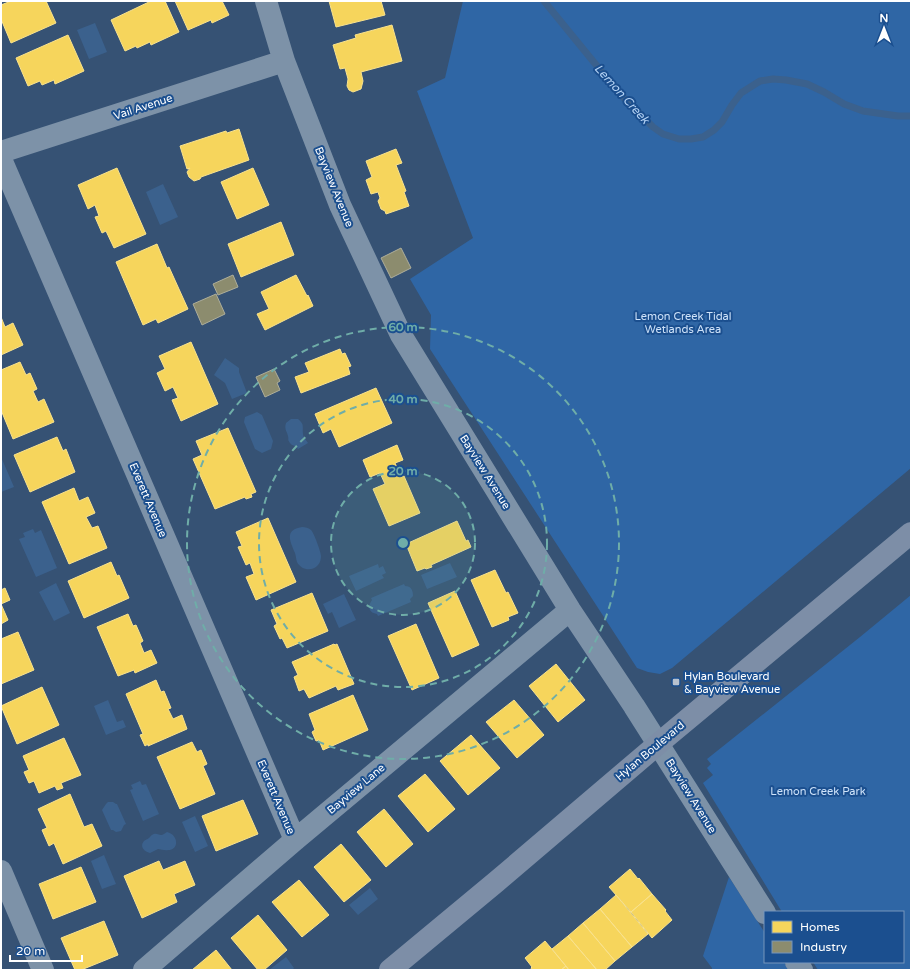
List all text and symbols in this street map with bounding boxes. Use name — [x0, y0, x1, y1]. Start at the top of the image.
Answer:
north arrow — [864, 8, 904, 48]
text: N — [880, 12, 888, 25]
water label: Lemon Creek — [592, 61, 653, 128]
street label: Vail Avenue — [112, 91, 174, 123]
street label: Bayview Avenue — [312, 145, 356, 229]
park label: Lemon Creek Tidal Wetlands Area — [634, 310, 732, 336]
text: 60 m — [388, 320, 418, 334]
text: 40 m — [388, 392, 418, 406]
street label: Bayview Avenue — [457, 432, 513, 512]
street label: Everett Avenue — [126, 461, 170, 539]
text: 20 m — [388, 464, 418, 478]
centre of rings — [396, 536, 410, 550]
place label: Hylan Boulevard & Bayview Avenue — [684, 670, 780, 696]
marker: Hylan Boulevard & Bayview Avenue — [671, 677, 681, 687]
street label: Hylan Boulevard — [613, 719, 687, 783]
street label: Bayview Avenue — [663, 756, 719, 836]
street label: Everett Avenue — [254, 758, 298, 836]
street label: Bayview Lane — [324, 761, 388, 817]
park label: Lemon Creek Park — [770, 785, 866, 798]
legend — [764, 911, 904, 963]
text: Homes — [800, 920, 840, 934]
scale bar — [10, 937, 82, 963]
text: Industry — [800, 940, 847, 954]
text: 20 m — [16, 944, 45, 958]

